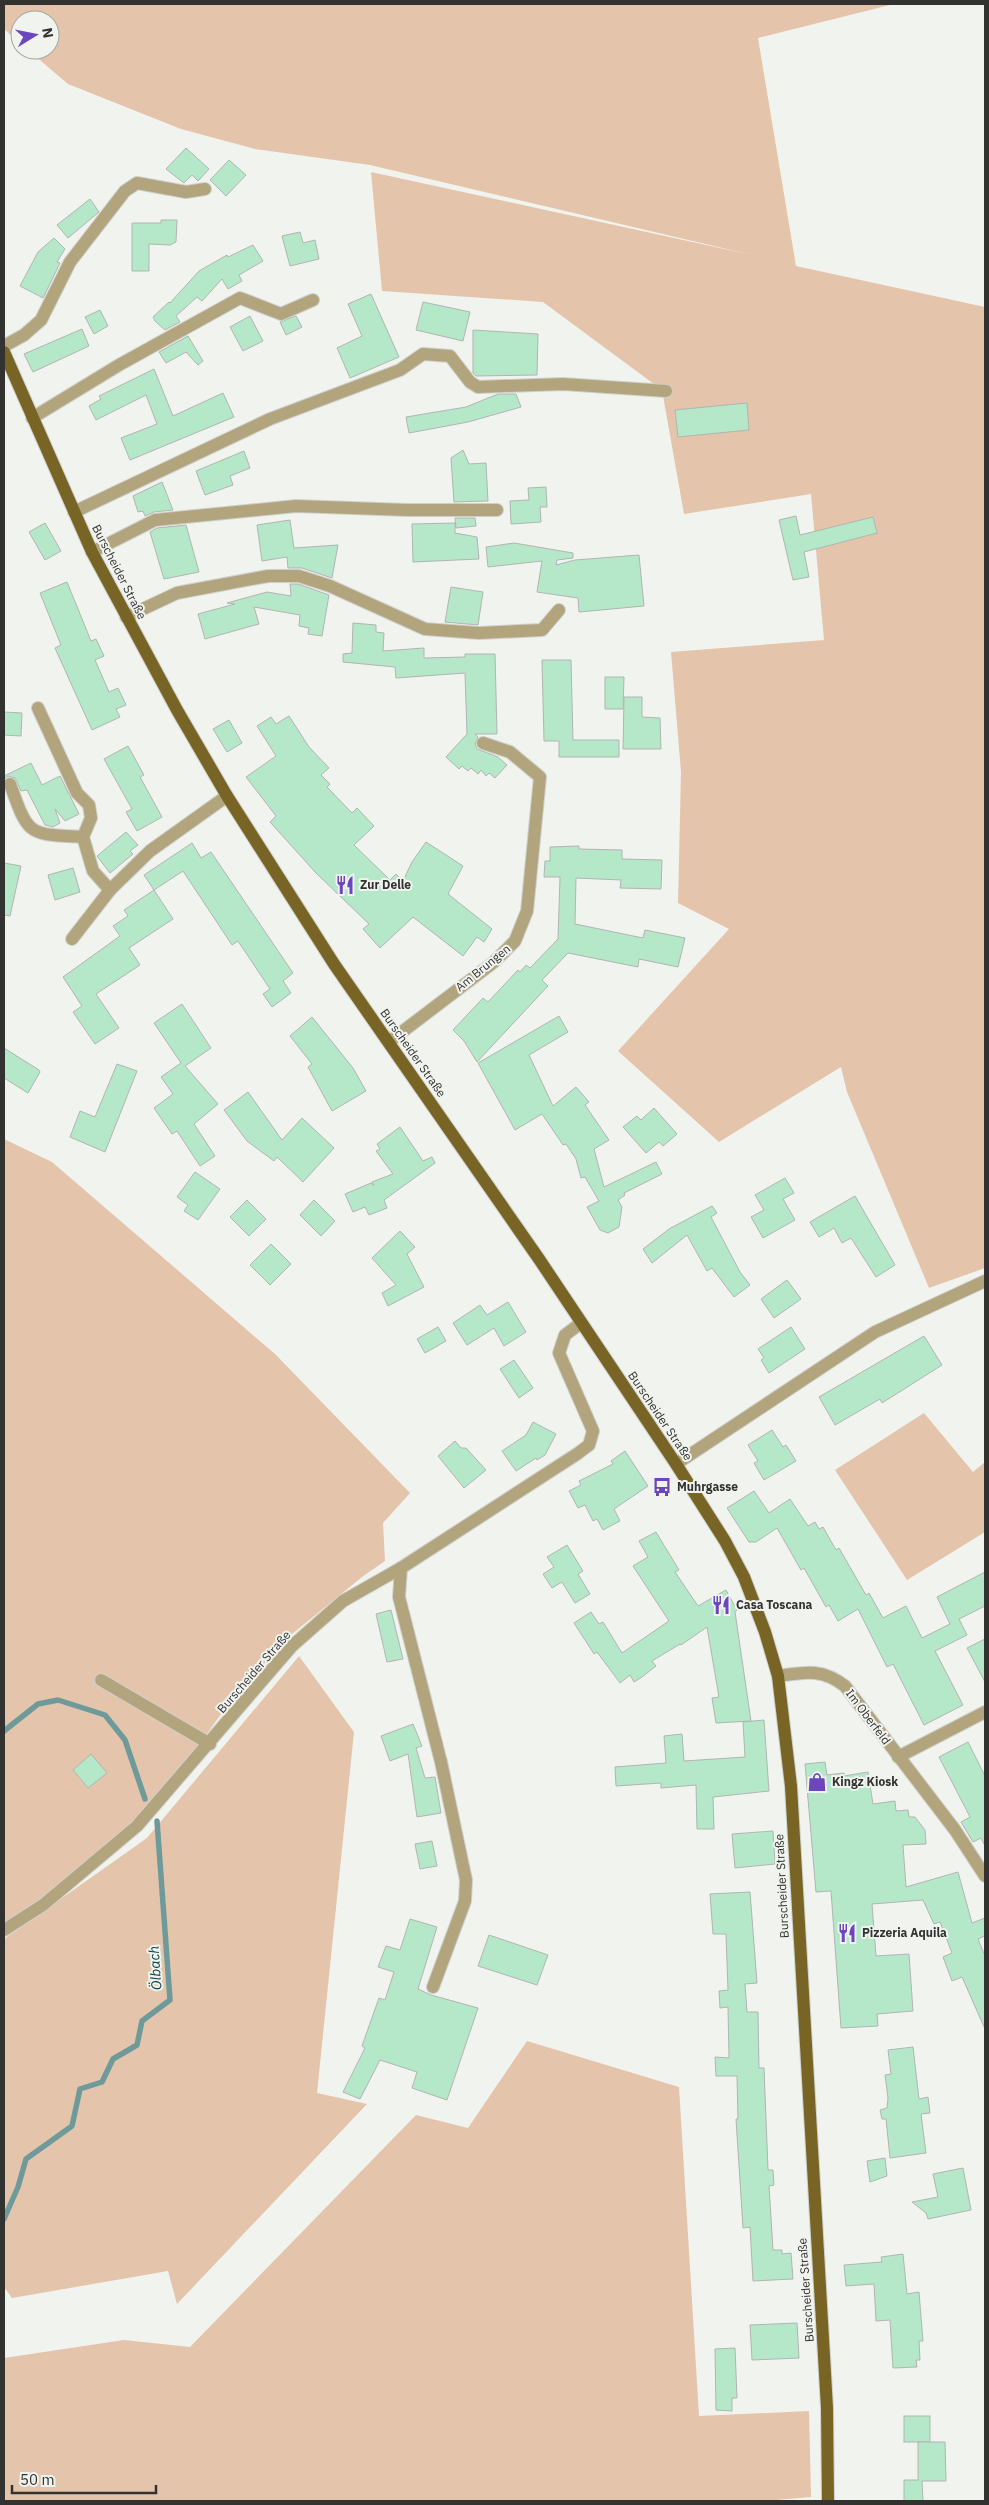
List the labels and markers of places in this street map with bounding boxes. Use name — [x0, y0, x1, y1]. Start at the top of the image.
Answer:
restaurant icon: Zur Delle — [334, 874, 356, 896]
place label: Zur Delle — [360, 877, 411, 892]
bus stop icon: Muhrgasse — [651, 1476, 673, 1498]
place label: Muhrgasse — [677, 1479, 738, 1494]
restaurant icon: Casa Toscana — [710, 1594, 732, 1616]
place label: Casa Toscana — [736, 1597, 813, 1612]
shop icon: Kingz Kiosk — [806, 1771, 828, 1793]
place label: Kingz Kiosk — [832, 1774, 898, 1789]
restaurant icon: Pizzeria Aquila — [836, 1922, 858, 1944]
place label: Pizzeria Aquila — [862, 1925, 947, 1940]

